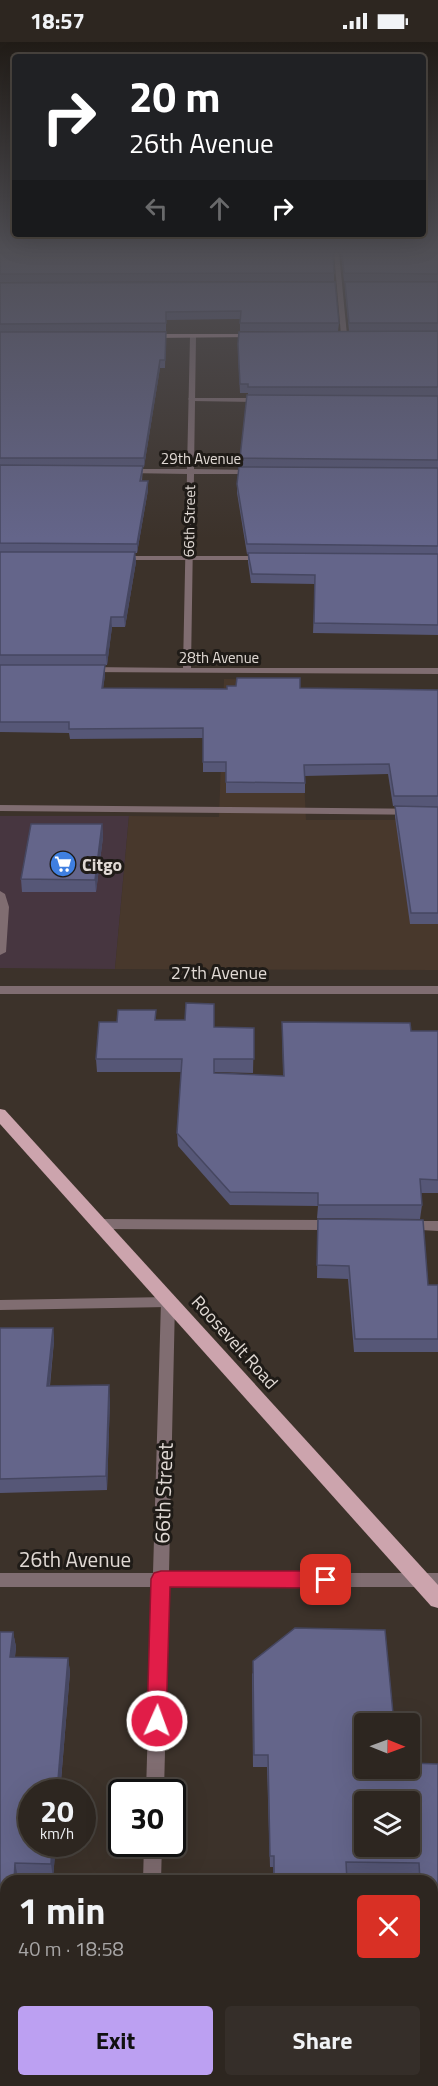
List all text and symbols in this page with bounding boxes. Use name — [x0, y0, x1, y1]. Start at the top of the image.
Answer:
text: 18:57 — [30, 4, 85, 38]
text: 20 m — [129, 64, 221, 128]
icon: right — [30, 78, 108, 156]
text: 26th Avenue — [129, 122, 274, 163]
icon: left — [140, 192, 173, 225]
icon: ahead — [203, 192, 236, 225]
icon: right — [266, 192, 299, 225]
street label: 29th Avenue — [161, 447, 241, 470]
street label: 66th Street — [177, 484, 201, 557]
street label: 28th Avenue — [179, 646, 259, 669]
supermarket icon: Citgo — [48, 849, 78, 879]
place label: Citgo — [82, 851, 122, 878]
street label: 27th Avenue — [171, 959, 267, 986]
street label: Roosevelt Road — [185, 1289, 285, 1395]
street label: 66th Street — [145, 1441, 181, 1544]
street label: 26th Avenue — [19, 1543, 131, 1575]
pin — [300, 1554, 351, 1605]
icon: arrive — [309, 1563, 342, 1596]
position arrow — [125, 1689, 189, 1753]
north arrow — [354, 1713, 420, 1779]
map controls — [354, 1713, 420, 1857]
speed limit sign: 30 — [108, 1779, 186, 1857]
text: 20 — [40, 1788, 74, 1834]
button: layers — [354, 1791, 420, 1857]
text: km/h — [40, 1822, 74, 1845]
text: 1 min — [18, 1883, 105, 1938]
button: close — [357, 1895, 420, 1958]
text: 40 m · 18:58 — [18, 1933, 124, 1964]
button: Exit — [18, 2006, 213, 2075]
button: Share — [225, 2006, 420, 2075]

